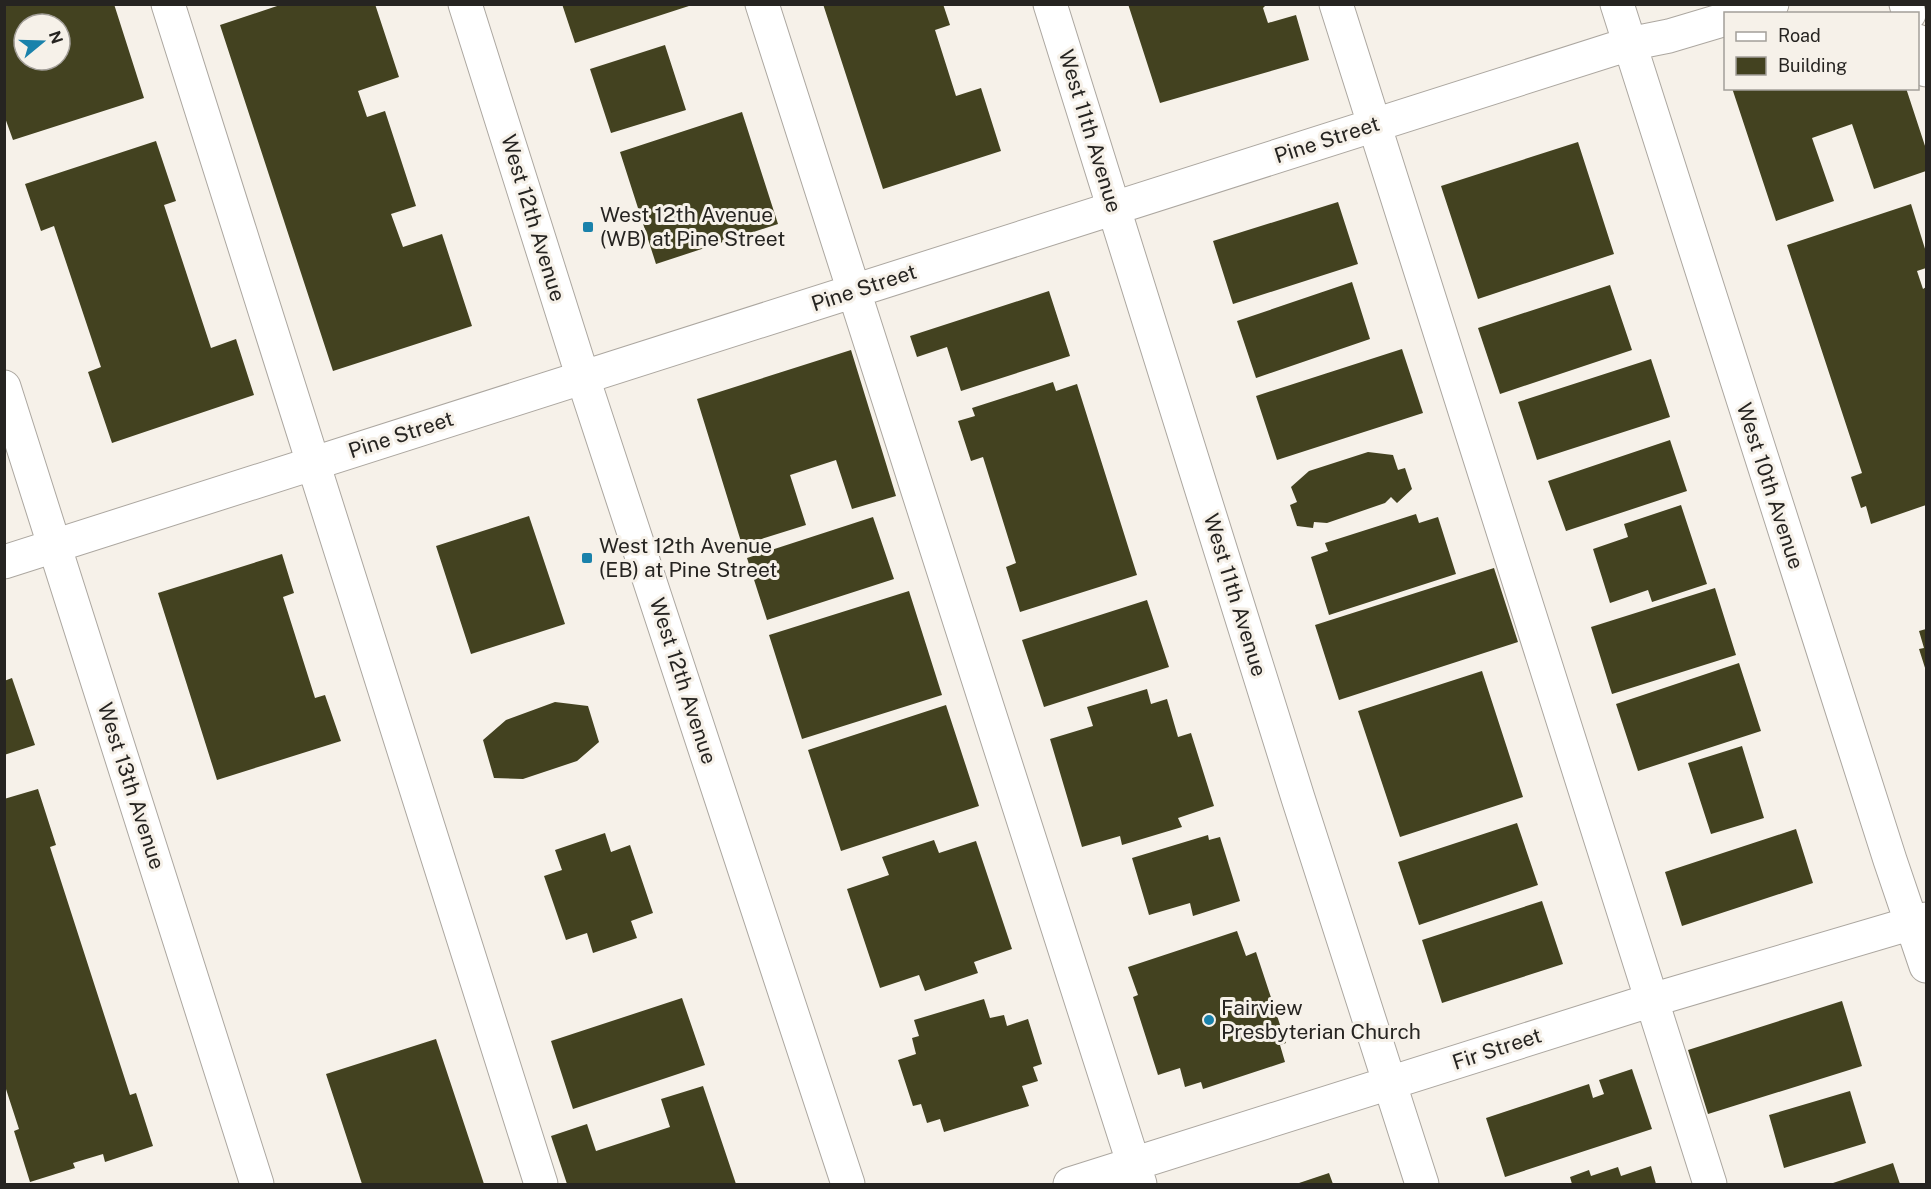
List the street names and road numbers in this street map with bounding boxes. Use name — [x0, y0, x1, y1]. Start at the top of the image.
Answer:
street label: West 11th Avenue — [1054, 46, 1127, 215]
street label: Pine Street — [1271, 111, 1383, 168]
street label: West 12th Avenue — [496, 131, 571, 304]
street label: Pine Street — [808, 259, 920, 316]
street label: West 10th Avenue — [1732, 399, 1809, 572]
street label: Pine Street — [345, 406, 457, 463]
street label: West 11th Avenue — [1199, 510, 1272, 679]
street label: West 12th Avenue — [645, 595, 722, 767]
street label: West 13th Avenue — [93, 699, 170, 872]
street label: Fir Street — [1449, 1022, 1545, 1075]

